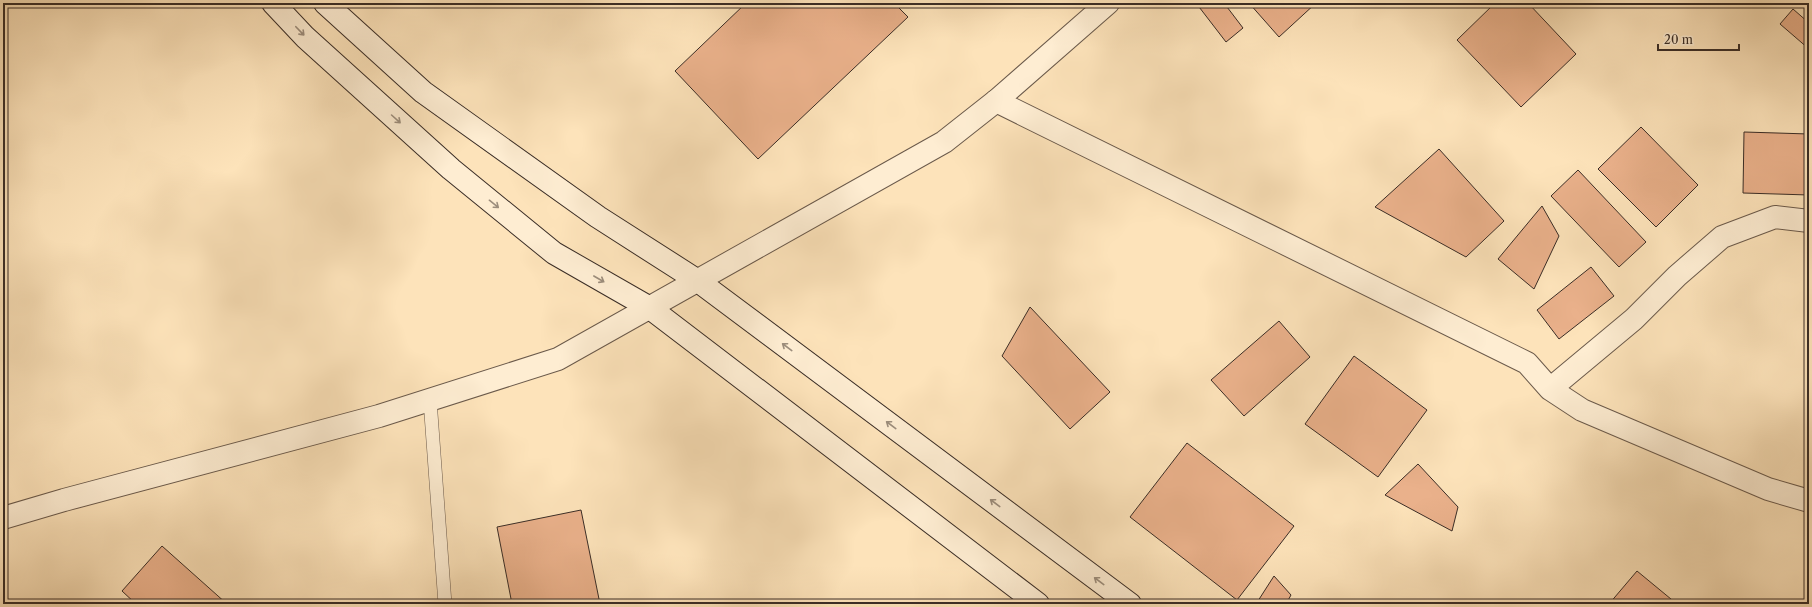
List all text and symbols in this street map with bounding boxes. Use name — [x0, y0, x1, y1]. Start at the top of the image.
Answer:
one-way arrow — [295, 26, 304, 36]
scale bar — [1658, 26, 1739, 52]
text: 20 m — [1664, 32, 1693, 47]
one-way arrow — [390, 114, 400, 123]
one-way arrow — [488, 200, 499, 208]
one-way arrow — [593, 276, 605, 284]
one-way arrow — [781, 343, 792, 351]
one-way arrow — [885, 421, 896, 429]
one-way arrow — [989, 499, 1000, 507]
one-way arrow — [1094, 576, 1105, 585]

